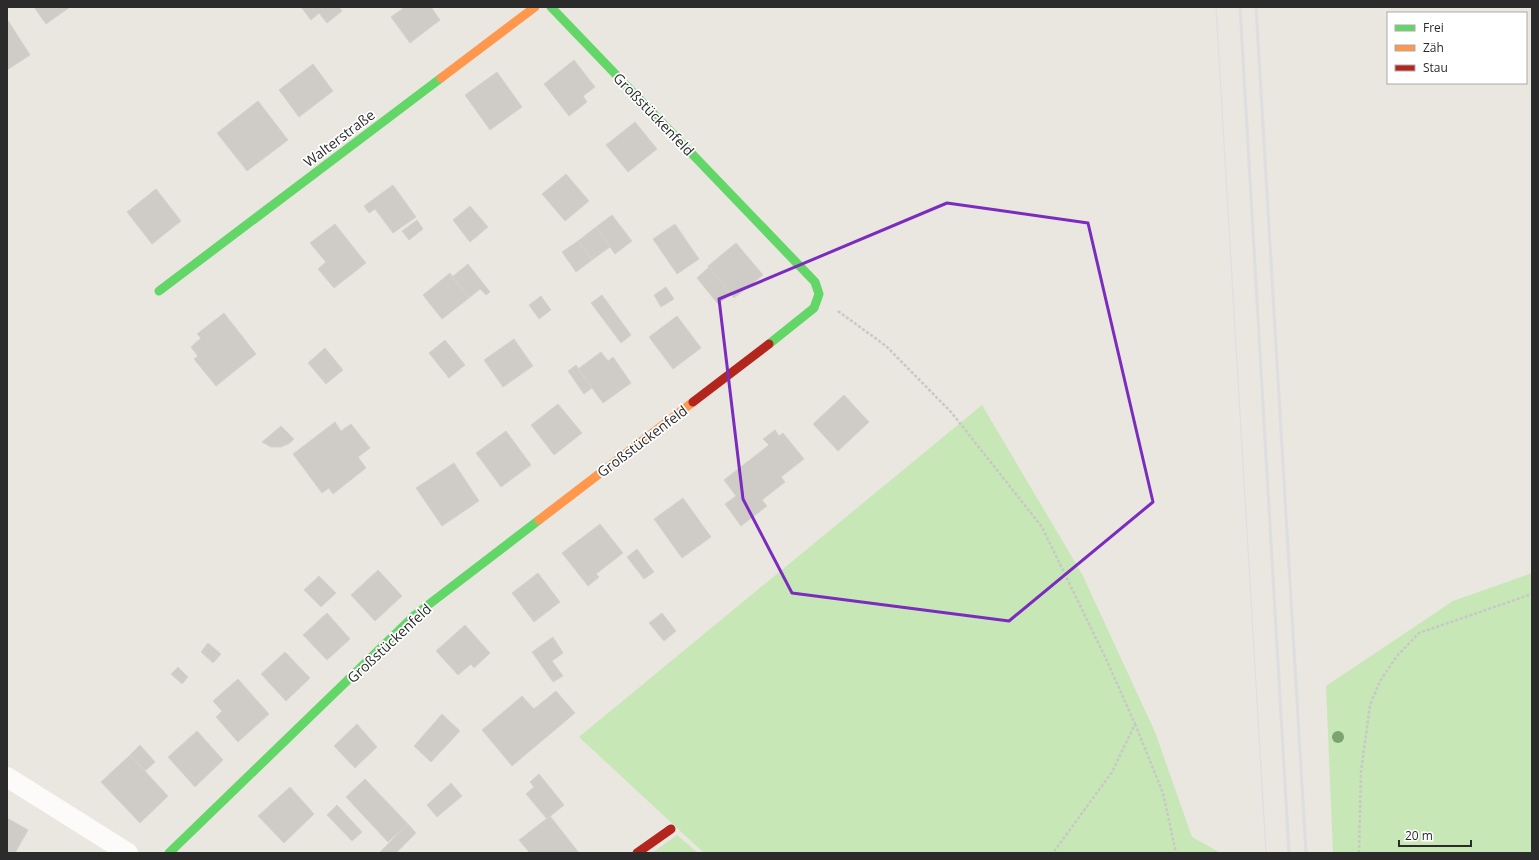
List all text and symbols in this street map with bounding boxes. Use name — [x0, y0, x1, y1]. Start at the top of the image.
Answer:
legend — [1387, 12, 1527, 84]
text: Frei — [1423, 19, 1444, 36]
text: Zäh — [1423, 39, 1444, 56]
text: Stau — [1423, 59, 1448, 76]
street label: Großstückenfeld — [609, 68, 699, 160]
street label: Walterstraße — [300, 105, 379, 171]
street label: Großstückenfeld — [593, 401, 691, 481]
street label: Großstückenfeld — [343, 599, 435, 687]
scale bar — [1399, 822, 1471, 848]
text: 20 m — [1405, 827, 1433, 844]

